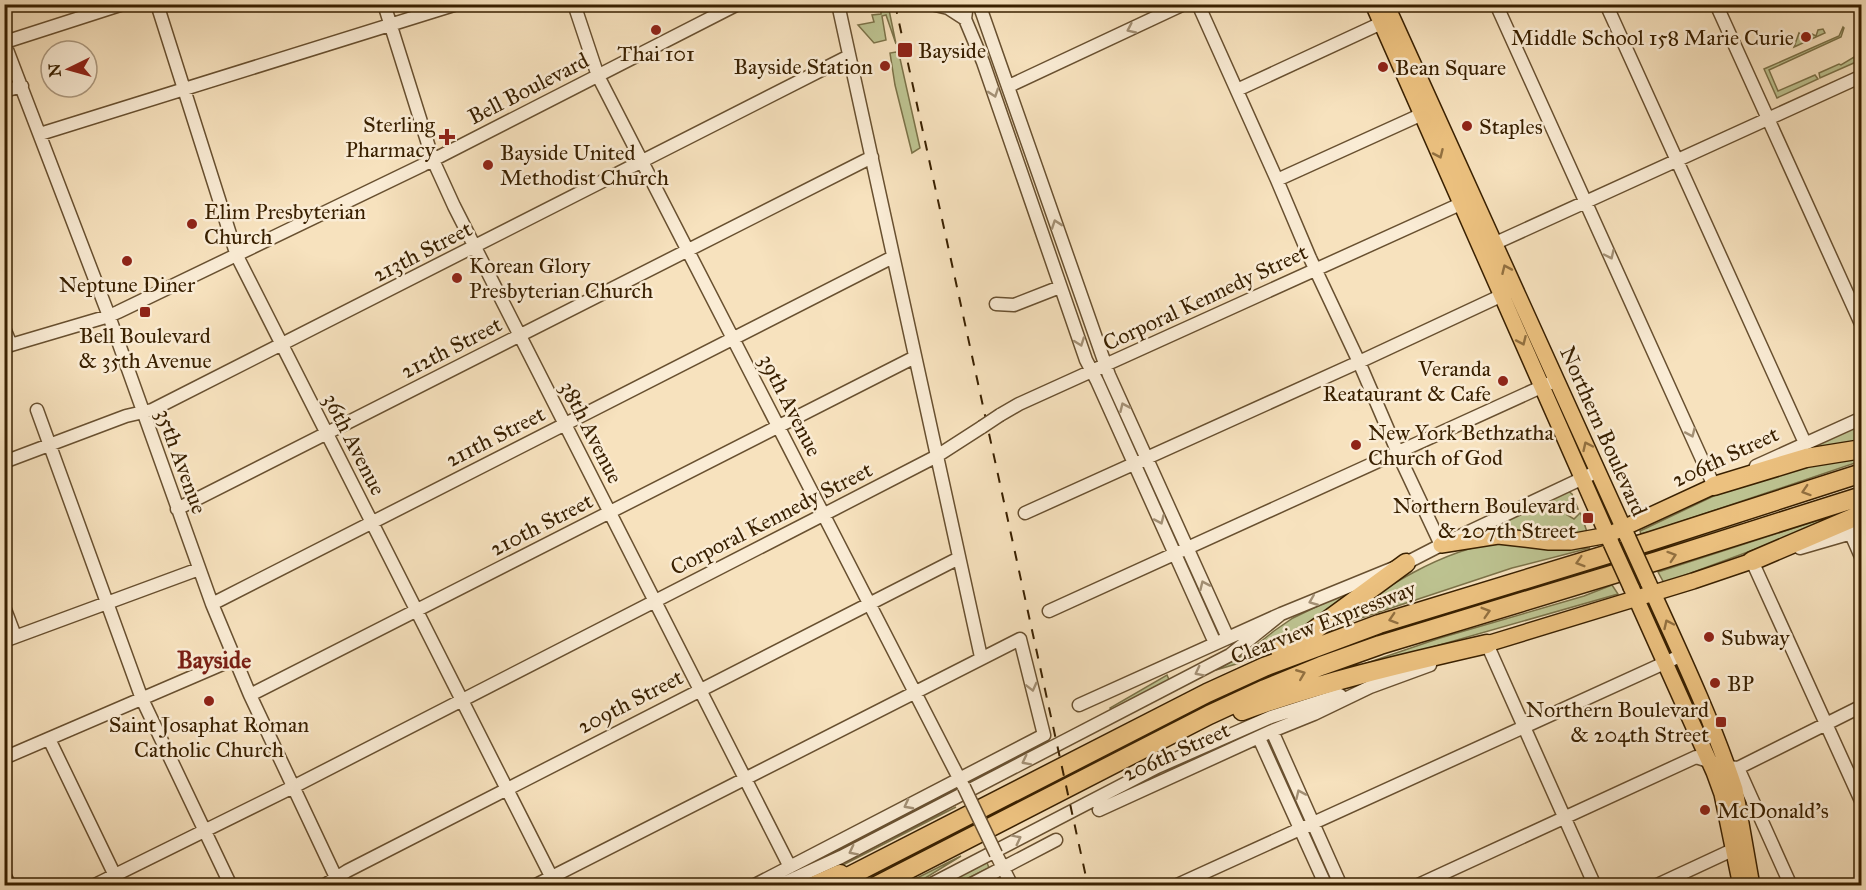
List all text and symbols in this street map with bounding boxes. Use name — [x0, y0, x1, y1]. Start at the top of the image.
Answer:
one-way arrow — [1126, 22, 1137, 34]
marker: Thai 101 — [649, 23, 663, 37]
place label: Middle School 158 Marie Curie — [1511, 24, 1794, 51]
marker: Middle School 158 Marie Curie — [1799, 30, 1813, 44]
place label: Bayside — [918, 37, 986, 64]
north arrow — [39, 39, 99, 99]
place label: Thai 101 — [617, 40, 695, 67]
marker: Bayside — [896, 41, 914, 59]
street label: Bell Boulevard — [463, 46, 593, 130]
place label: Bayside Station — [734, 53, 873, 80]
place label: Bean Square — [1395, 54, 1506, 81]
marker: Bayside Station — [878, 59, 892, 73]
marker: Bean Square — [1376, 60, 1390, 74]
text: N — [44, 62, 65, 78]
one-way arrow — [986, 87, 999, 98]
place label: Sterling Pharmacy — [345, 111, 436, 163]
place label: Staples — [1479, 113, 1543, 140]
marker: Staples — [1460, 119, 1474, 133]
marker: Sterling Pharmacy — [440, 130, 454, 144]
place label: Bayside United Methodist Church — [500, 139, 669, 191]
one-way arrow — [1432, 148, 1444, 159]
marker: Bayside United Methodist Church — [481, 158, 495, 172]
place label: Elim Presbyterian Church — [204, 198, 366, 250]
street label: 213th Street — [368, 215, 477, 288]
marker: Elim Presbyterian Church — [185, 217, 199, 231]
one-way arrow — [1050, 219, 1063, 230]
street label: Corporal Kennedy Street — [1098, 238, 1312, 357]
one-way arrow — [1603, 249, 1615, 260]
place label: Korean Glory Presbyterian Church — [469, 252, 653, 304]
marker: Neptune Diner — [120, 254, 134, 268]
one-way arrow — [1501, 264, 1513, 275]
place label: Neptune Diner — [59, 271, 196, 298]
marker: Korean Glory Presbyterian Church — [450, 271, 464, 285]
marker: Bell Boulevard & 35th Avenue — [138, 305, 152, 319]
street label: 212th Street — [396, 310, 506, 384]
place label: Bell Boulevard & 35th Avenue — [78, 322, 212, 374]
one-way arrow — [1515, 335, 1527, 346]
one-way arrow — [1072, 336, 1085, 347]
street label: Northern Boulevard — [1554, 342, 1653, 520]
street label: 39th Avenue — [753, 349, 828, 461]
place label: Veranda Reataurant & Cafe — [1322, 355, 1492, 407]
marker: Veranda Reataurant & Cafe — [1496, 374, 1510, 388]
street label: 38th Avenue — [554, 377, 629, 488]
street label: 36th Avenue — [317, 389, 392, 500]
street label: 211th Street — [441, 400, 549, 473]
one-way arrow — [1119, 402, 1131, 413]
street label: 35th Avenue — [150, 405, 213, 517]
place label: New York Bethzatha Church of God — [1368, 419, 1554, 471]
street label: 206th Street — [1668, 420, 1783, 493]
one-way arrow — [1683, 426, 1695, 437]
marker: New York Bethzatha Church of God — [1349, 438, 1363, 452]
one-way arrow — [1582, 442, 1594, 453]
street label: Corporal Kennedy Street — [666, 456, 877, 581]
one-way arrow — [1801, 484, 1812, 496]
street label: 210th Street — [485, 487, 597, 562]
place label: Northern Boulevard & 207th Street — [1393, 492, 1576, 544]
marker: Northern Boulevard & 207th Street — [1581, 511, 1595, 525]
one-way arrow — [1153, 513, 1165, 524]
one-way arrow — [1666, 551, 1677, 563]
one-way arrow — [1575, 555, 1586, 567]
street label: Clearview Expressway — [1227, 574, 1420, 670]
one-way arrow — [1199, 580, 1211, 591]
one-way arrow — [1309, 594, 1320, 606]
one-way arrow — [1480, 607, 1491, 619]
one-way arrow — [1388, 612, 1399, 624]
one-way arrow — [1663, 620, 1675, 631]
place label: Subway — [1721, 624, 1790, 651]
marker: Subway — [1702, 630, 1716, 644]
district label: Bayside — [177, 645, 251, 675]
street label: 209th Street — [573, 663, 688, 740]
one-way arrow — [1195, 664, 1206, 676]
one-way arrow — [1295, 669, 1306, 681]
place label: BP — [1727, 670, 1754, 697]
marker: BP — [1708, 676, 1722, 690]
one-way arrow — [1024, 682, 1037, 692]
marker: Saint Josaphat Roman Catholic Church — [202, 694, 216, 708]
place label: Northern Boulevard & 204th Street — [1526, 696, 1709, 748]
place label: Saint Josaphat Roman Catholic Church — [109, 711, 309, 763]
marker: Northern Boulevard & 204th Street — [1714, 715, 1728, 729]
street label: 206th Street — [1118, 716, 1234, 787]
one-way arrow — [1021, 754, 1032, 766]
one-way arrow — [1295, 789, 1307, 800]
place label: McDonald's — [1717, 797, 1829, 824]
one-way arrow — [903, 798, 914, 809]
marker: McDonald's — [1698, 803, 1712, 817]
one-way arrow — [1010, 834, 1021, 846]
one-way arrow — [848, 844, 859, 855]

